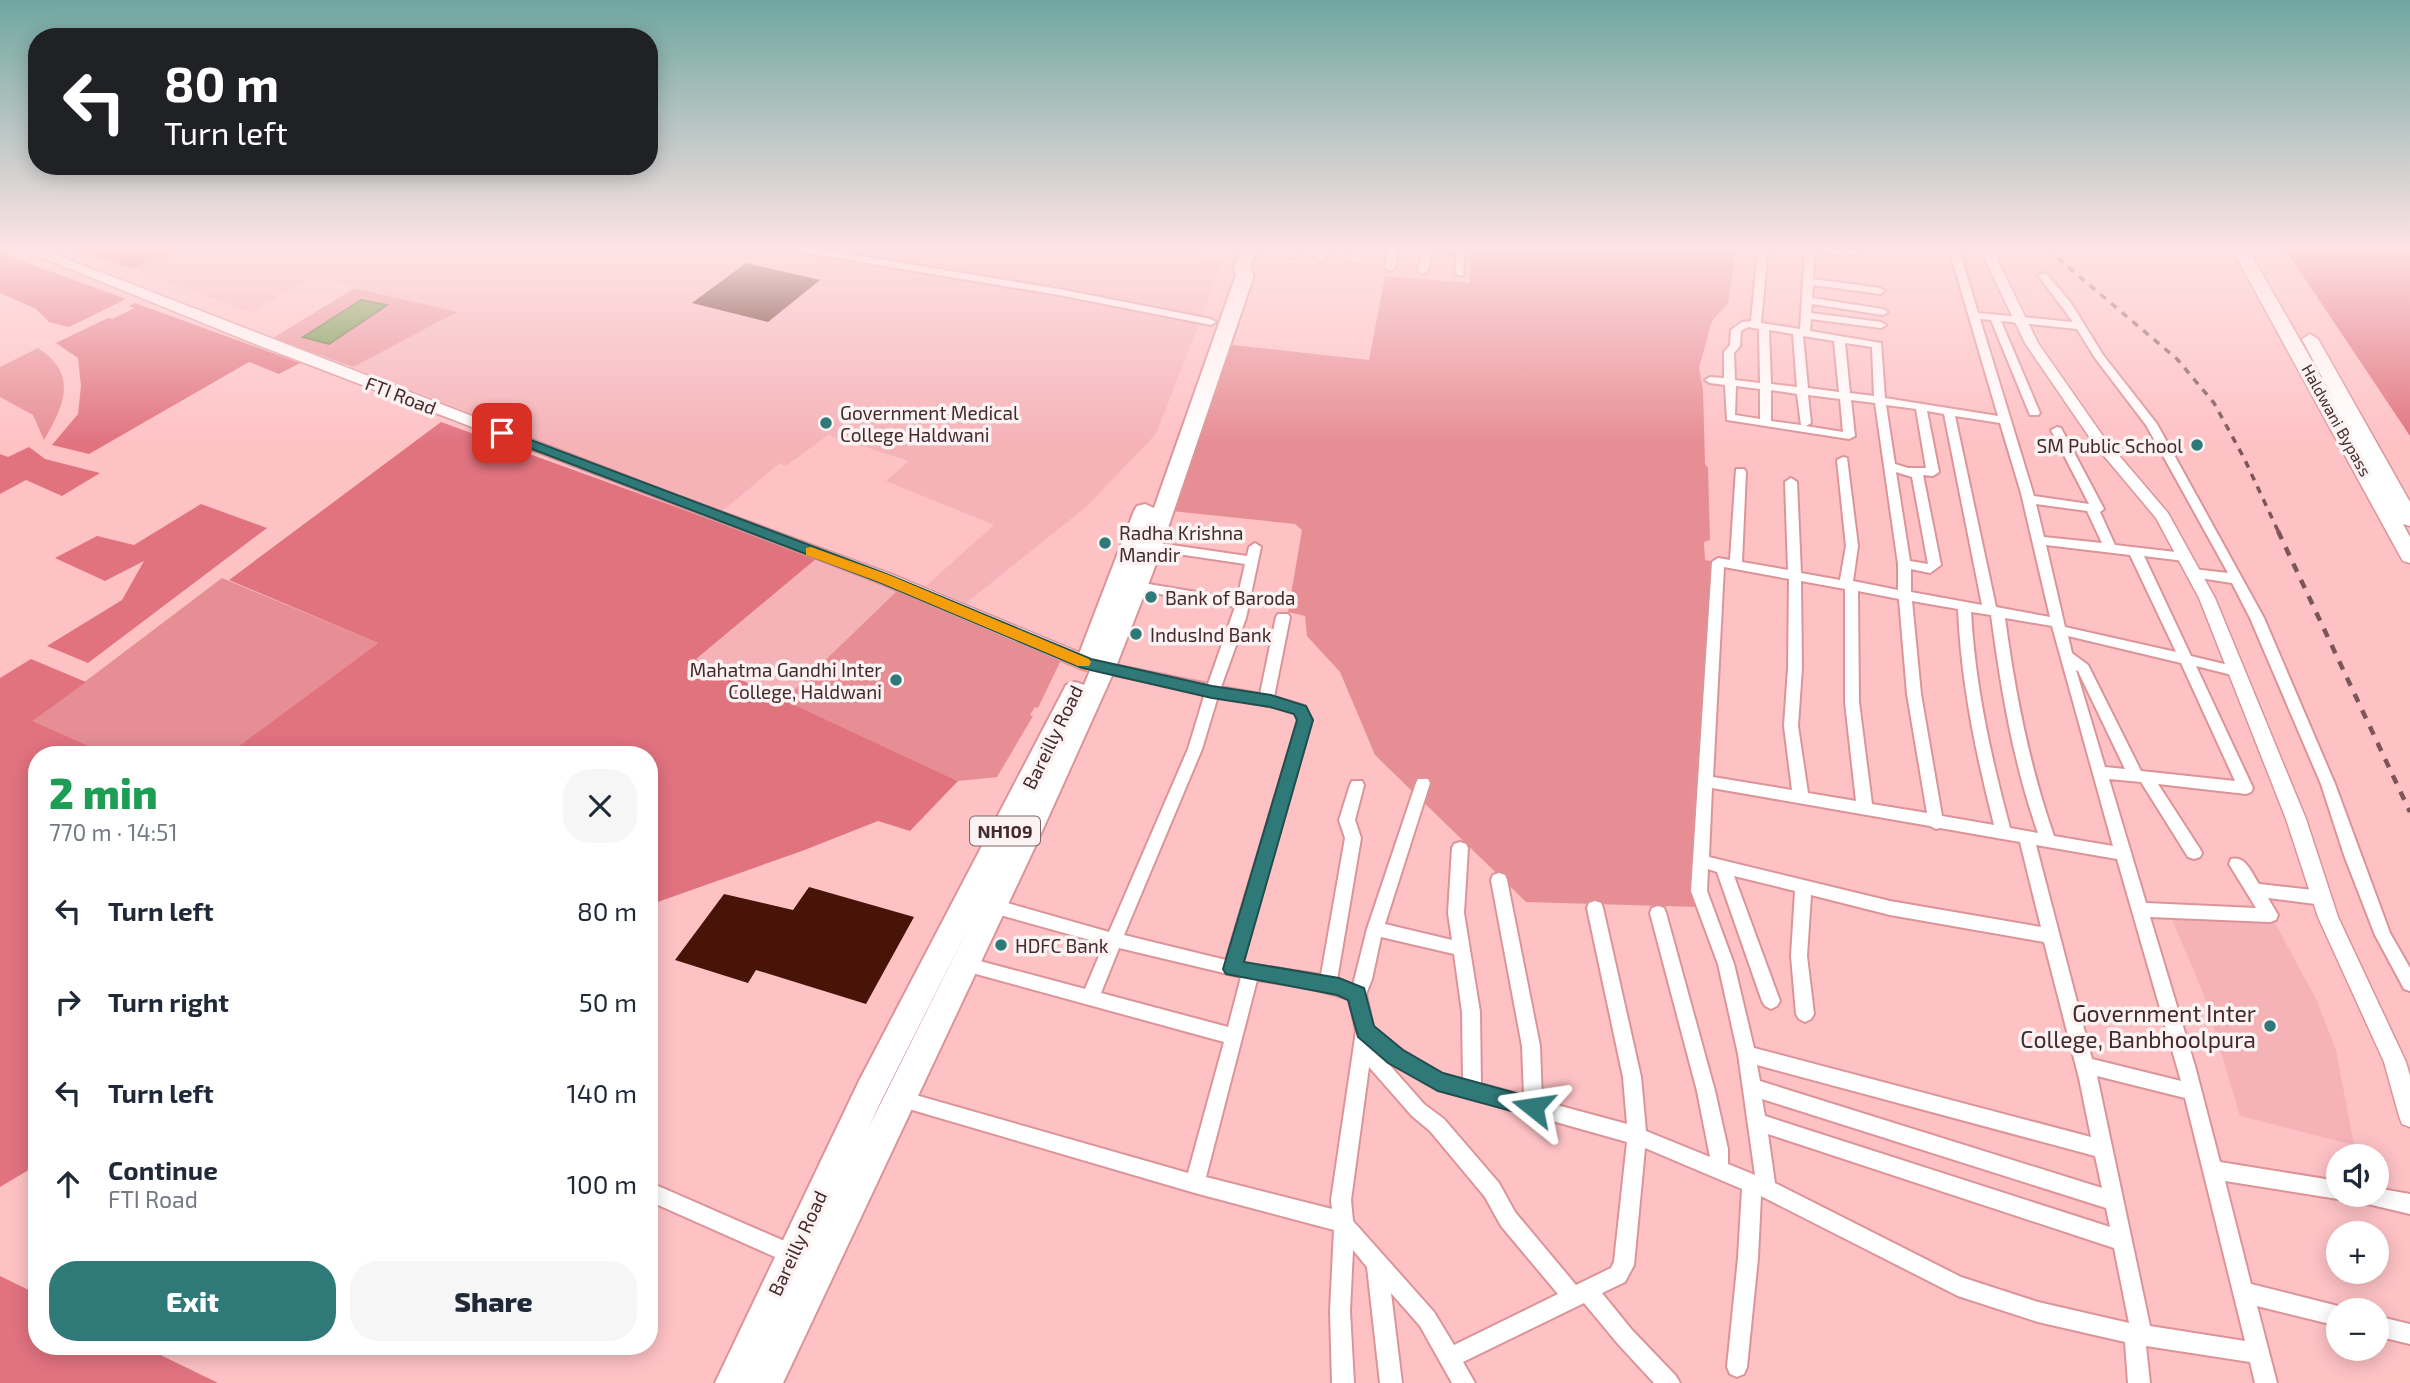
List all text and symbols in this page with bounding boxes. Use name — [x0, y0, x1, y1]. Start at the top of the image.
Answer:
text: 80 m — [164, 53, 279, 112]
icon: left — [49, 56, 140, 147]
text: Turn left — [164, 113, 288, 151]
street label: Haldwani Bypass — [2298, 361, 2376, 479]
street label: FTI Road — [362, 371, 440, 419]
place label: Government Medical College Haldwani — [840, 401, 1019, 446]
pin — [472, 403, 532, 463]
icon: arrive — [483, 414, 521, 452]
marker: Government Medical College Haldwani — [818, 415, 834, 431]
place label: SM Public School — [2036, 434, 2183, 457]
marker: SM Public School — [2189, 437, 2205, 453]
place label: Radha Krishna Mandir — [1119, 521, 1244, 566]
marker: Radha Krishna Mandir — [1097, 535, 1113, 551]
place label: Bank of Baroda — [1165, 586, 1296, 609]
marker: Bank of Baroda — [1143, 589, 1159, 605]
place label: IndusInd Bank — [1150, 623, 1272, 646]
marker: IndusInd Bank — [1128, 626, 1144, 642]
place label: Mahatma Gandhi Inter College, Haldwani — [690, 658, 882, 703]
marker: Mahatma Gandhi Inter College, Haldwani — [888, 672, 904, 688]
street label: Bareilly Road — [1017, 681, 1087, 793]
text: 2 min — [49, 767, 158, 817]
button: close — [563, 769, 637, 843]
road number: NH109 — [970, 816, 1040, 846]
text: 770 m · 14:51 — [49, 818, 178, 846]
icon: left — [49, 892, 87, 930]
text: Turn left — [108, 895, 214, 926]
text: 80 m — [577, 895, 637, 926]
place label: HDFC Bank — [1015, 934, 1109, 957]
marker: HDFC Bank — [993, 937, 1009, 953]
icon: right — [49, 983, 87, 1021]
text: Turn right — [108, 986, 229, 1017]
text: 50 m — [579, 986, 637, 1017]
place label: Government Inter College, Banbhoolpura — [2020, 999, 2256, 1053]
marker: Government Inter College, Banbhoolpura — [2262, 1018, 2278, 1034]
position arrow — [1496, 1070, 1570, 1144]
icon: left — [49, 1074, 87, 1112]
text: Turn left — [108, 1077, 214, 1108]
text: 140 m — [566, 1077, 637, 1108]
map controls — [2326, 1144, 2389, 1361]
button: sound — [2326, 1144, 2389, 1207]
text: Continue — [108, 1154, 218, 1185]
icon: ahead — [49, 1165, 87, 1203]
text: 100 m — [567, 1168, 637, 1199]
text: FTI Road — [108, 1185, 198, 1213]
street label: Bareilly Road — [763, 1187, 831, 1299]
button: + — [2326, 1221, 2389, 1284]
button: Exit — [49, 1261, 336, 1341]
button: Share — [350, 1261, 637, 1341]
button: − — [2326, 1298, 2389, 1361]

